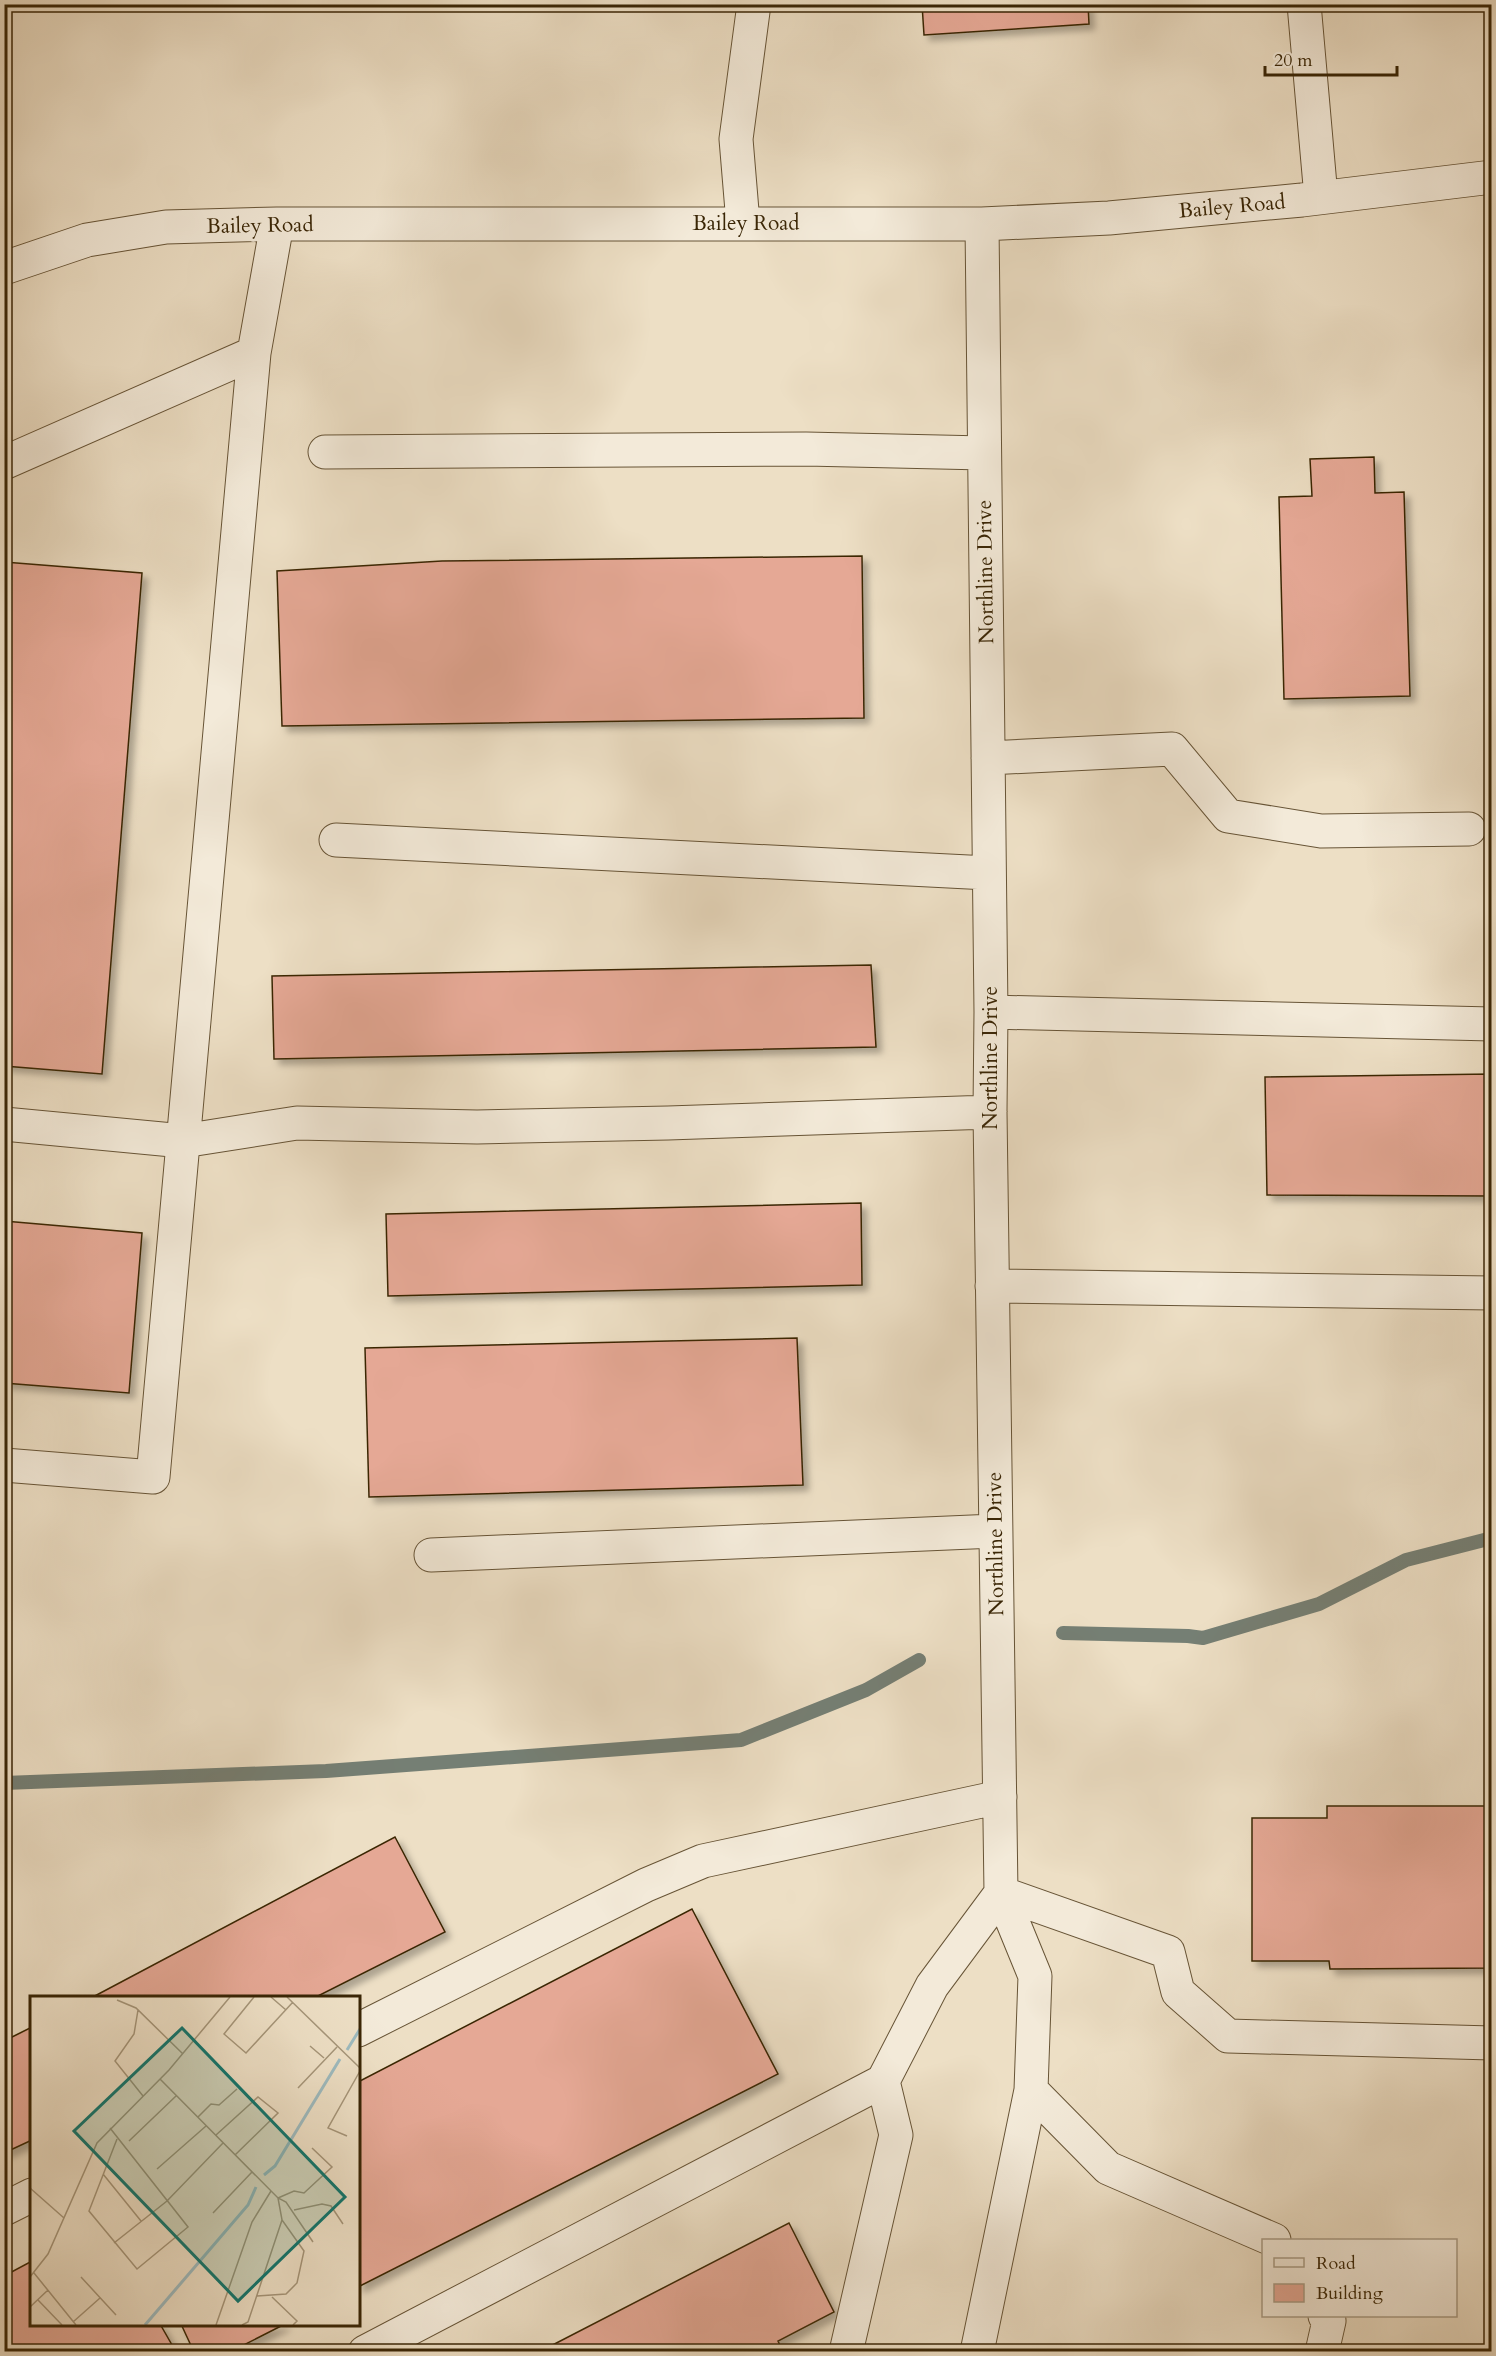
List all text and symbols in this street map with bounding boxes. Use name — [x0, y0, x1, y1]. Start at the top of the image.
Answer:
scale bar — [1265, 39, 1397, 77]
text: 20 m — [1274, 48, 1313, 73]
street label: Bailey Road — [1177, 187, 1287, 226]
street label: Bailey Road — [692, 209, 800, 238]
street label: Bailey Road — [206, 210, 314, 241]
street label: Northline Drive — [970, 500, 1001, 644]
street label: Northline Drive — [976, 986, 1005, 1130]
street label: Northline Drive — [980, 1472, 1011, 1616]
inset map — [30, 1996, 360, 2326]
legend — [1262, 2239, 1457, 2317]
text: Road — [1316, 2251, 1356, 2276]
text: Building — [1316, 2281, 1384, 2306]

